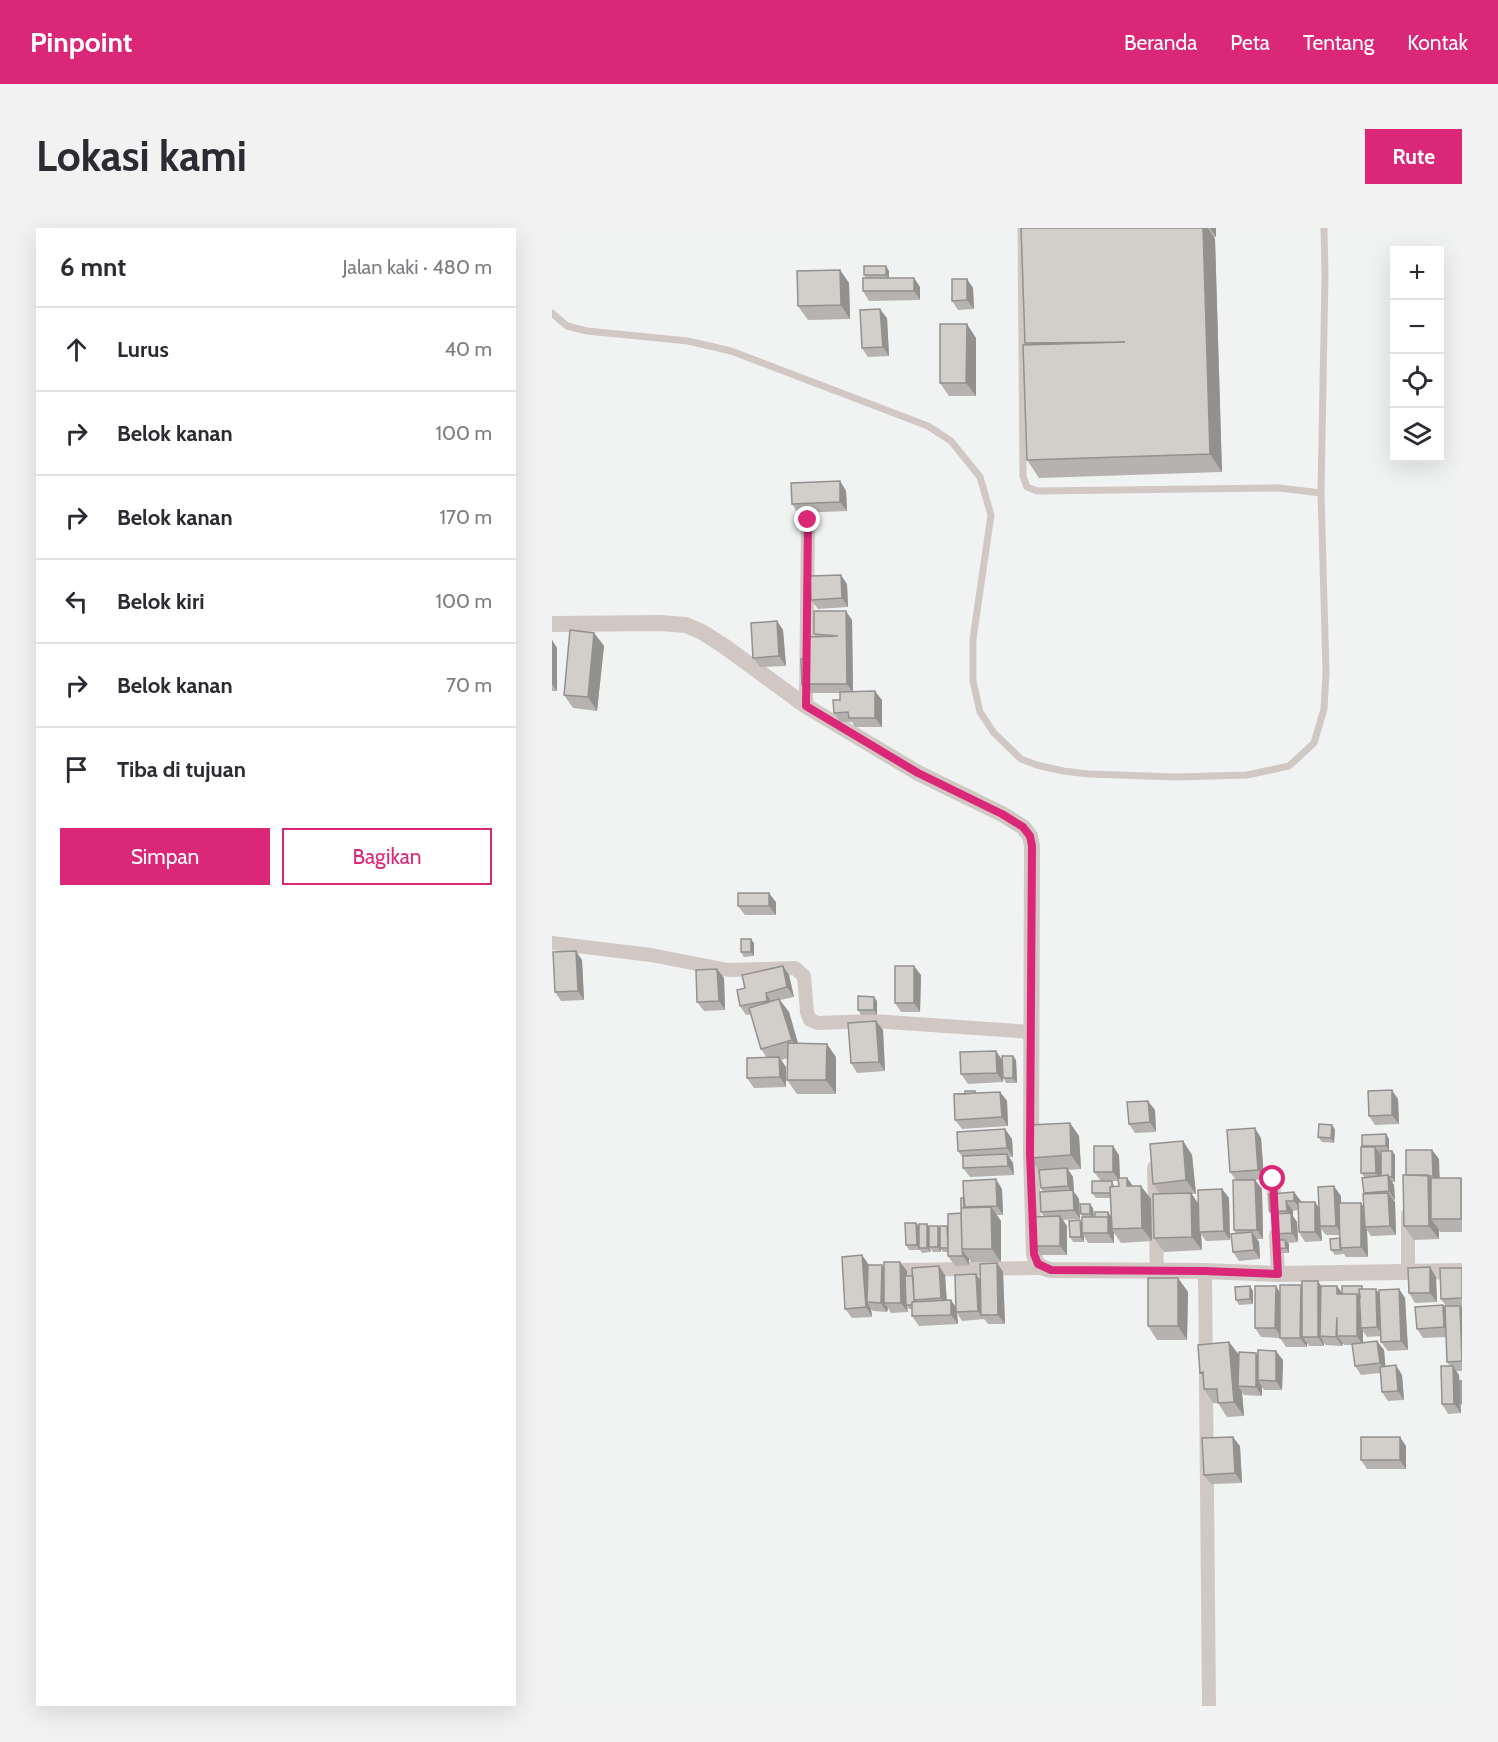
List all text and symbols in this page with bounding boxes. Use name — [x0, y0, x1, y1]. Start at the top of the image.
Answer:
text: Pinpoint — [30, 25, 132, 59]
text: Beranda — [1124, 30, 1197, 55]
text: Peta — [1230, 30, 1270, 55]
text: Tentang — [1303, 30, 1374, 55]
text: Kontak — [1407, 30, 1468, 55]
button: Rute — [1365, 129, 1462, 184]
text: Lokasi kami — [36, 130, 247, 182]
map controls — [1390, 246, 1444, 462]
button: + — [1390, 246, 1444, 300]
text: 6 mnt — [60, 251, 126, 283]
text: Jalan kaki · 480 m — [342, 255, 492, 279]
button: − — [1390, 300, 1444, 354]
icon: ahead — [60, 333, 93, 366]
text: Lurus — [117, 336, 169, 363]
text: 40 m — [444, 337, 492, 361]
button: locate — [1390, 354, 1444, 408]
button: layers — [1390, 408, 1444, 462]
icon: right — [60, 417, 93, 450]
text: Belok kanan — [117, 420, 233, 447]
text: 100 m — [436, 421, 492, 445]
icon: right — [60, 501, 93, 534]
text: Belok kanan — [117, 504, 233, 531]
text: 170 m — [440, 505, 492, 529]
route end — [794, 506, 820, 532]
icon: left — [60, 585, 93, 618]
text: Belok kiri — [117, 588, 204, 615]
text: 100 m — [436, 589, 492, 613]
icon: right — [60, 669, 93, 702]
text: Belok kanan — [117, 672, 233, 699]
text: 70 m — [446, 673, 492, 697]
icon: arrive — [60, 753, 93, 786]
text: Tiba di tujuan — [117, 756, 246, 783]
button: Simpan — [60, 828, 270, 885]
button: Bagikan — [282, 828, 492, 885]
route start — [1259, 1165, 1285, 1191]

